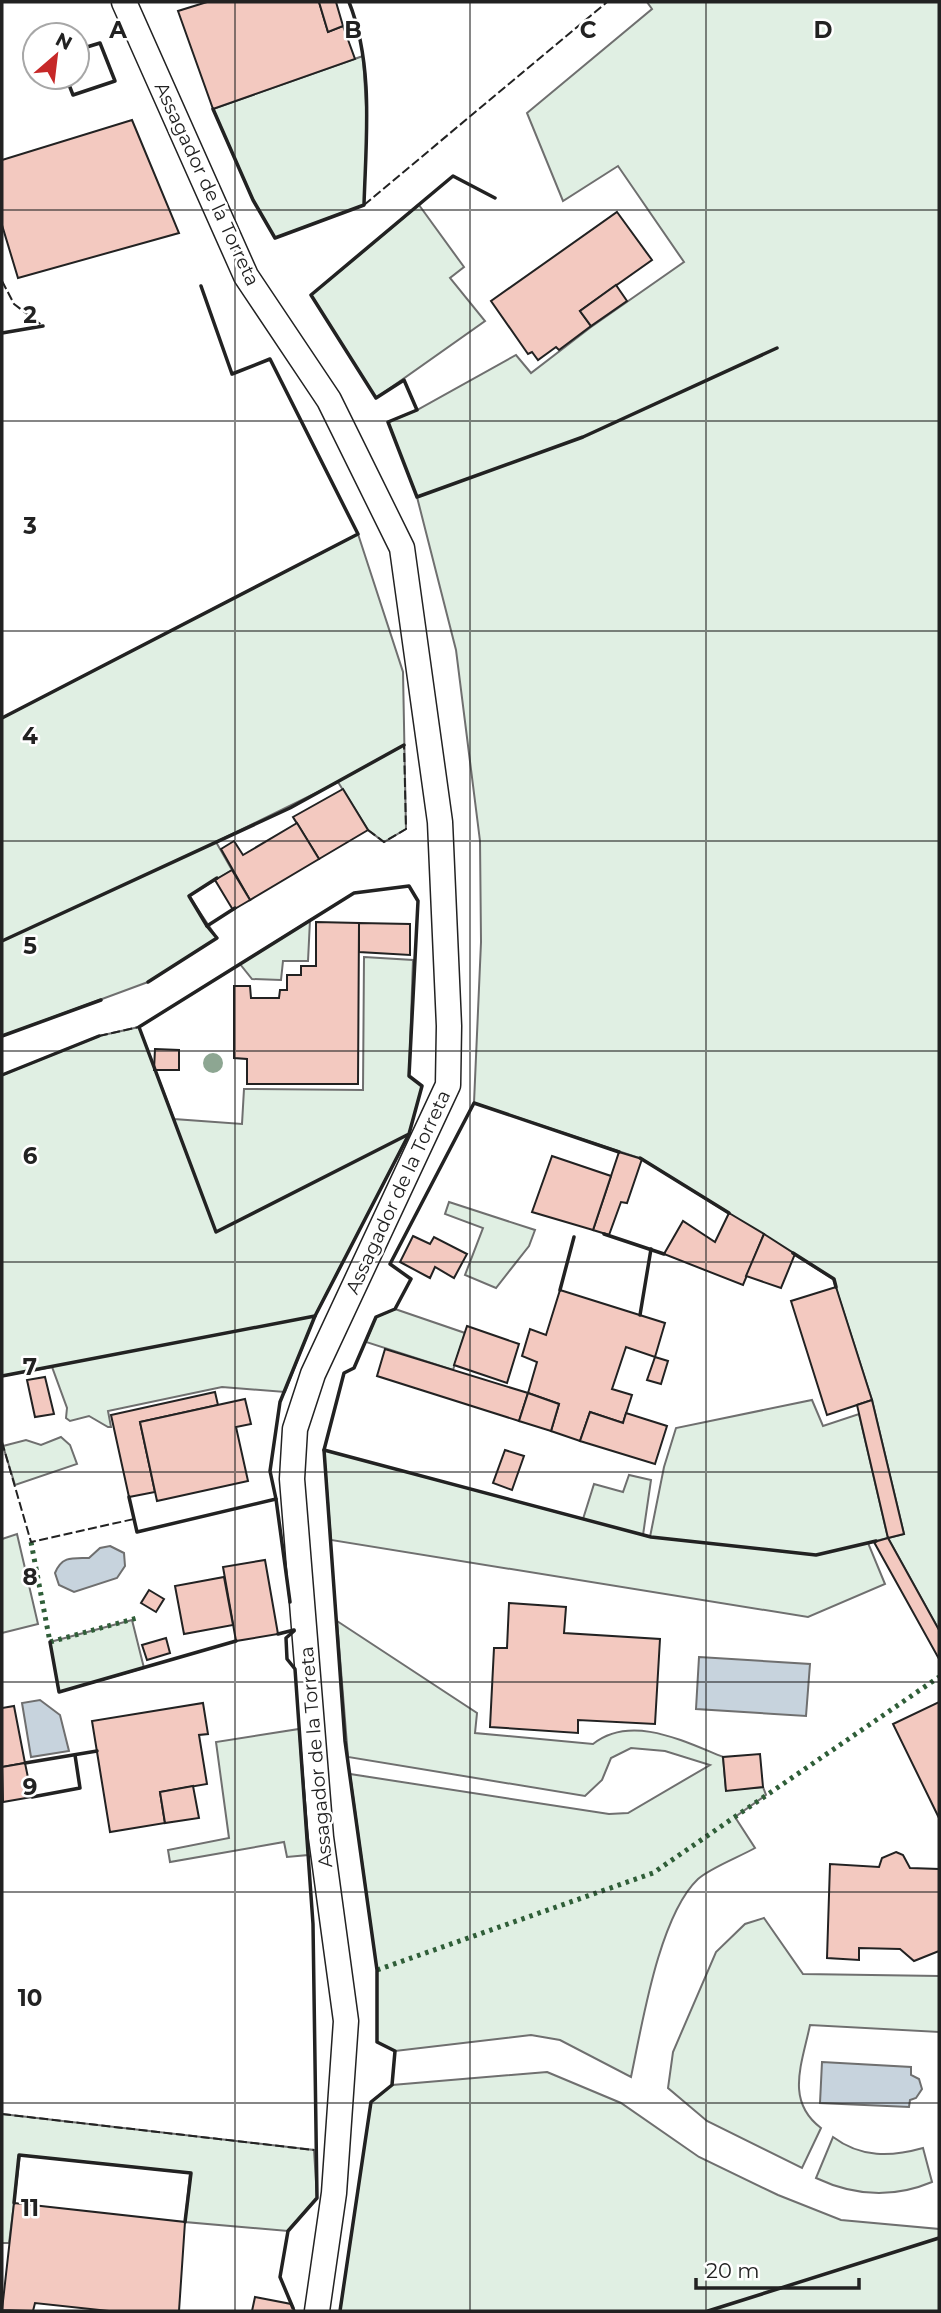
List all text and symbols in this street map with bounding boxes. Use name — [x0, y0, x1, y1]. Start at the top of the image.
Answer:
text: A — [108, 16, 127, 44]
text: B — [344, 16, 362, 44]
text: C — [580, 16, 597, 44]
text: D — [814, 16, 833, 44]
north arrow — [21, 21, 91, 91]
text: N — [52, 28, 76, 55]
street label: Assagador de la Torreta — [150, 78, 264, 290]
text: 2 — [23, 301, 37, 329]
text: 3 — [22, 512, 37, 540]
text: 4 — [22, 722, 38, 750]
text: 5 — [23, 932, 37, 960]
street label: Assagador de la Torreta — [341, 1086, 455, 1298]
text: 6 — [23, 1142, 38, 1170]
text: 7 — [23, 1353, 37, 1381]
text: 8 — [22, 1563, 38, 1591]
street label: Assagador de la Torreta — [295, 1645, 337, 1869]
text: 9 — [23, 1773, 37, 1801]
text: 10 — [18, 1984, 42, 2012]
text: 11 — [21, 2194, 39, 2222]
scale bar — [696, 2246, 859, 2290]
text: 20 m — [706, 2258, 760, 2283]

